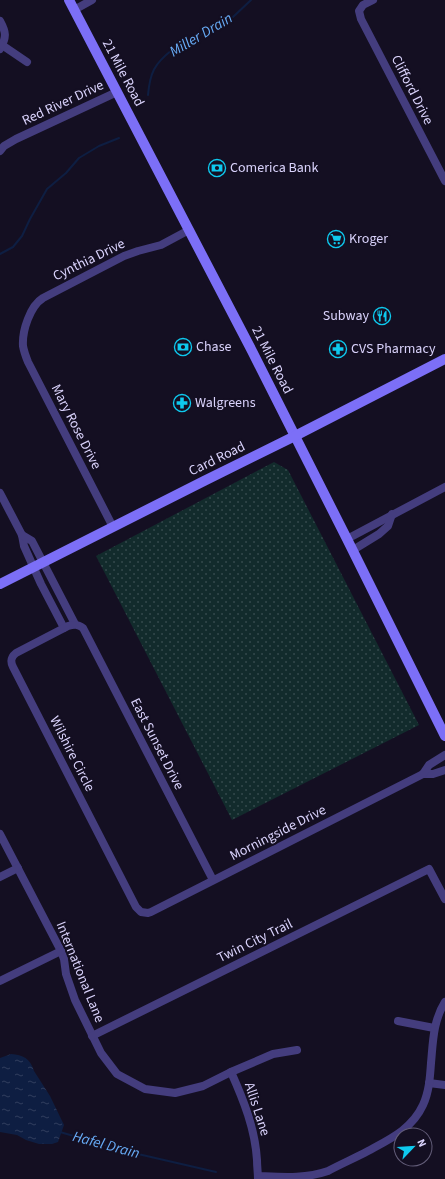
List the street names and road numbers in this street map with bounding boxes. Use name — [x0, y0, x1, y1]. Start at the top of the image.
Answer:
street label: 21 Mile Road — [97, 36, 149, 110]
street label: Clifford Drive — [386, 52, 438, 129]
street label: Red River Drive — [19, 75, 107, 131]
street label: Cynthia Drive — [50, 234, 128, 286]
street label: 21 Mile Road — [246, 323, 298, 397]
street label: Mary Rose Drive — [46, 381, 106, 473]
street label: Card Road — [185, 437, 249, 481]
street label: East Sunset Drive — [125, 695, 189, 794]
street label: Wilshire Circle — [44, 713, 100, 795]
street label: Morningside Drive — [226, 800, 330, 866]
street label: Twin City Trail — [214, 914, 297, 968]
street label: International Lane — [51, 918, 109, 1026]
street label: Allis Lane — [239, 1080, 275, 1138]

